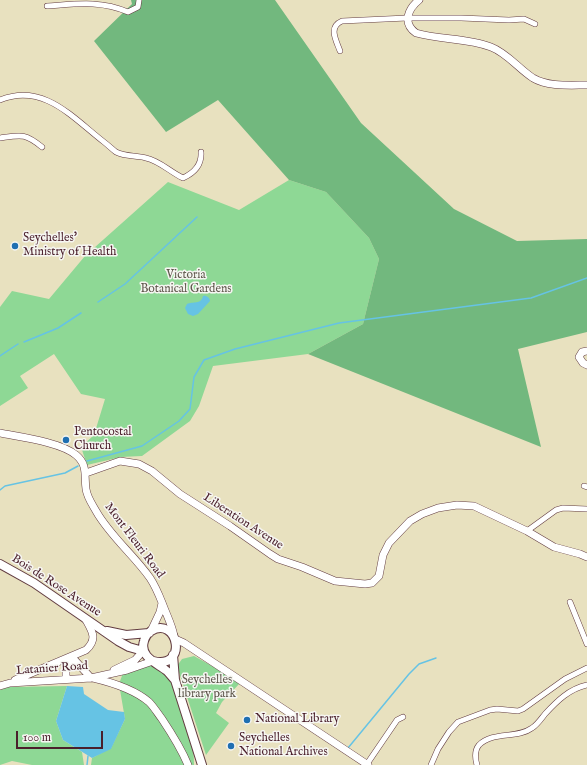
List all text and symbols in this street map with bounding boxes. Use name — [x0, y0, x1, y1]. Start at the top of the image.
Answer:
place label: Seychelles' Ministry of Health — [23, 232, 116, 260]
marker: Seychelles' Ministry of Health — [10, 241, 20, 251]
park label: Victoria Botanical Gardens — [140, 269, 232, 297]
place label: Pentocostal Church — [74, 426, 132, 454]
marker: Pentocostal Church — [61, 435, 71, 445]
street label: Liberation Avenue — [200, 491, 286, 553]
street label: Mont Fleuri Road — [101, 500, 167, 582]
street label: Bois de Rose Avenue — [9, 552, 103, 620]
street label: Latanier Road — [15, 659, 89, 679]
park label: Seychelles library park — [178, 674, 236, 702]
place label: National Library — [255, 713, 339, 727]
marker: National Library — [242, 715, 252, 725]
scale bar — [18, 723, 105, 749]
text: 100 m — [23, 730, 51, 745]
place label: Seychelles National Archives — [239, 732, 328, 760]
marker: Seychelles National Archives — [226, 741, 236, 751]

